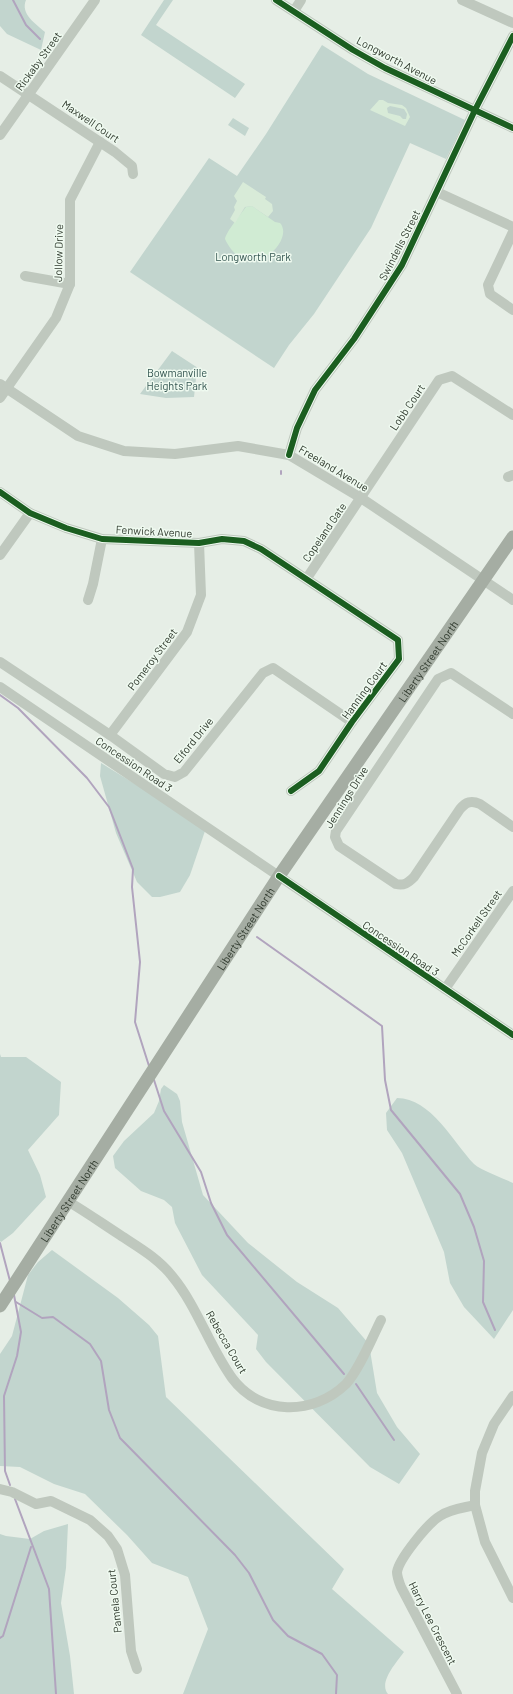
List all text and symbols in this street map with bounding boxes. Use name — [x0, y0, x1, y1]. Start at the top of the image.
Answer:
street label: Rickaby Street — [12, 29, 64, 93]
street label: Longworth Avenue — [355, 33, 439, 87]
street label: Maxwell Court — [60, 97, 122, 145]
street label: Swindells Street — [376, 208, 422, 282]
street label: Jollow Drive — [51, 224, 65, 282]
park label: Longworth Park — [215, 250, 291, 263]
park label: Bowmanville Heights Park — [147, 366, 208, 392]
street label: Lobb Court — [387, 381, 427, 433]
street label: Freeland Avenue — [297, 442, 371, 494]
street label: Copeland Gate — [299, 500, 349, 564]
street label: Fenwick Avenue — [115, 523, 193, 540]
street label: Liberty Street North — [395, 618, 460, 704]
street label: Pomeroy Street — [124, 625, 180, 693]
street label: Hanning Court — [339, 659, 389, 721]
street label: Elford Drive — [171, 714, 216, 766]
street label: Concession Road 3 — [93, 734, 175, 794]
street label: Jennings Drive — [322, 764, 370, 830]
street label: Liberty Street North — [213, 885, 277, 972]
street label: McCorkell Street — [448, 887, 504, 959]
street label: Concession Road 3 — [360, 918, 442, 978]
street label: Liberty Street North — [37, 1156, 100, 1244]
street label: Rebecca Court — [204, 1308, 250, 1376]
street label: Pamela Court — [104, 1568, 124, 1634]
street label: Harry Lee Crescent — [406, 1579, 460, 1667]

